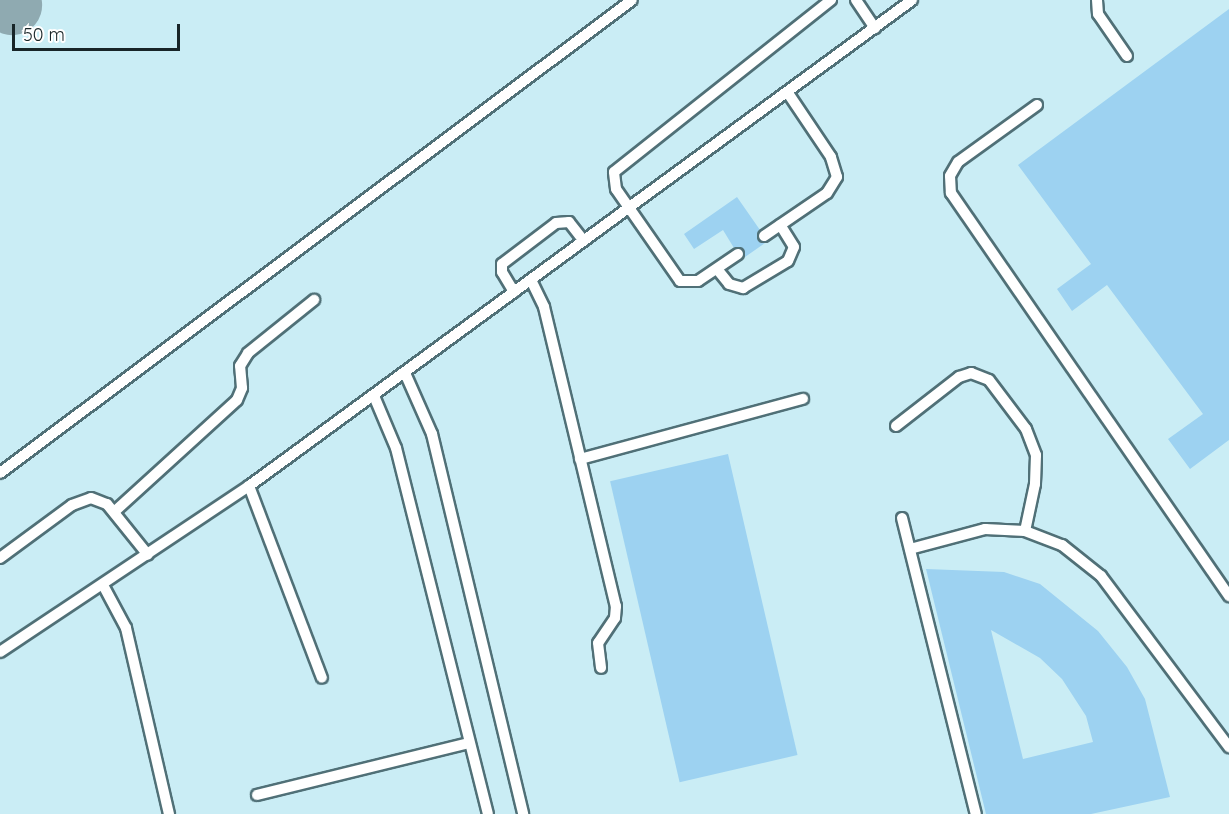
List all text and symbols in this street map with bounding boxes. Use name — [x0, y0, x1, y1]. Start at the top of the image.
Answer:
scale bar — [15, 12, 183, 50]
text: 50 m — [23, 23, 65, 46]

